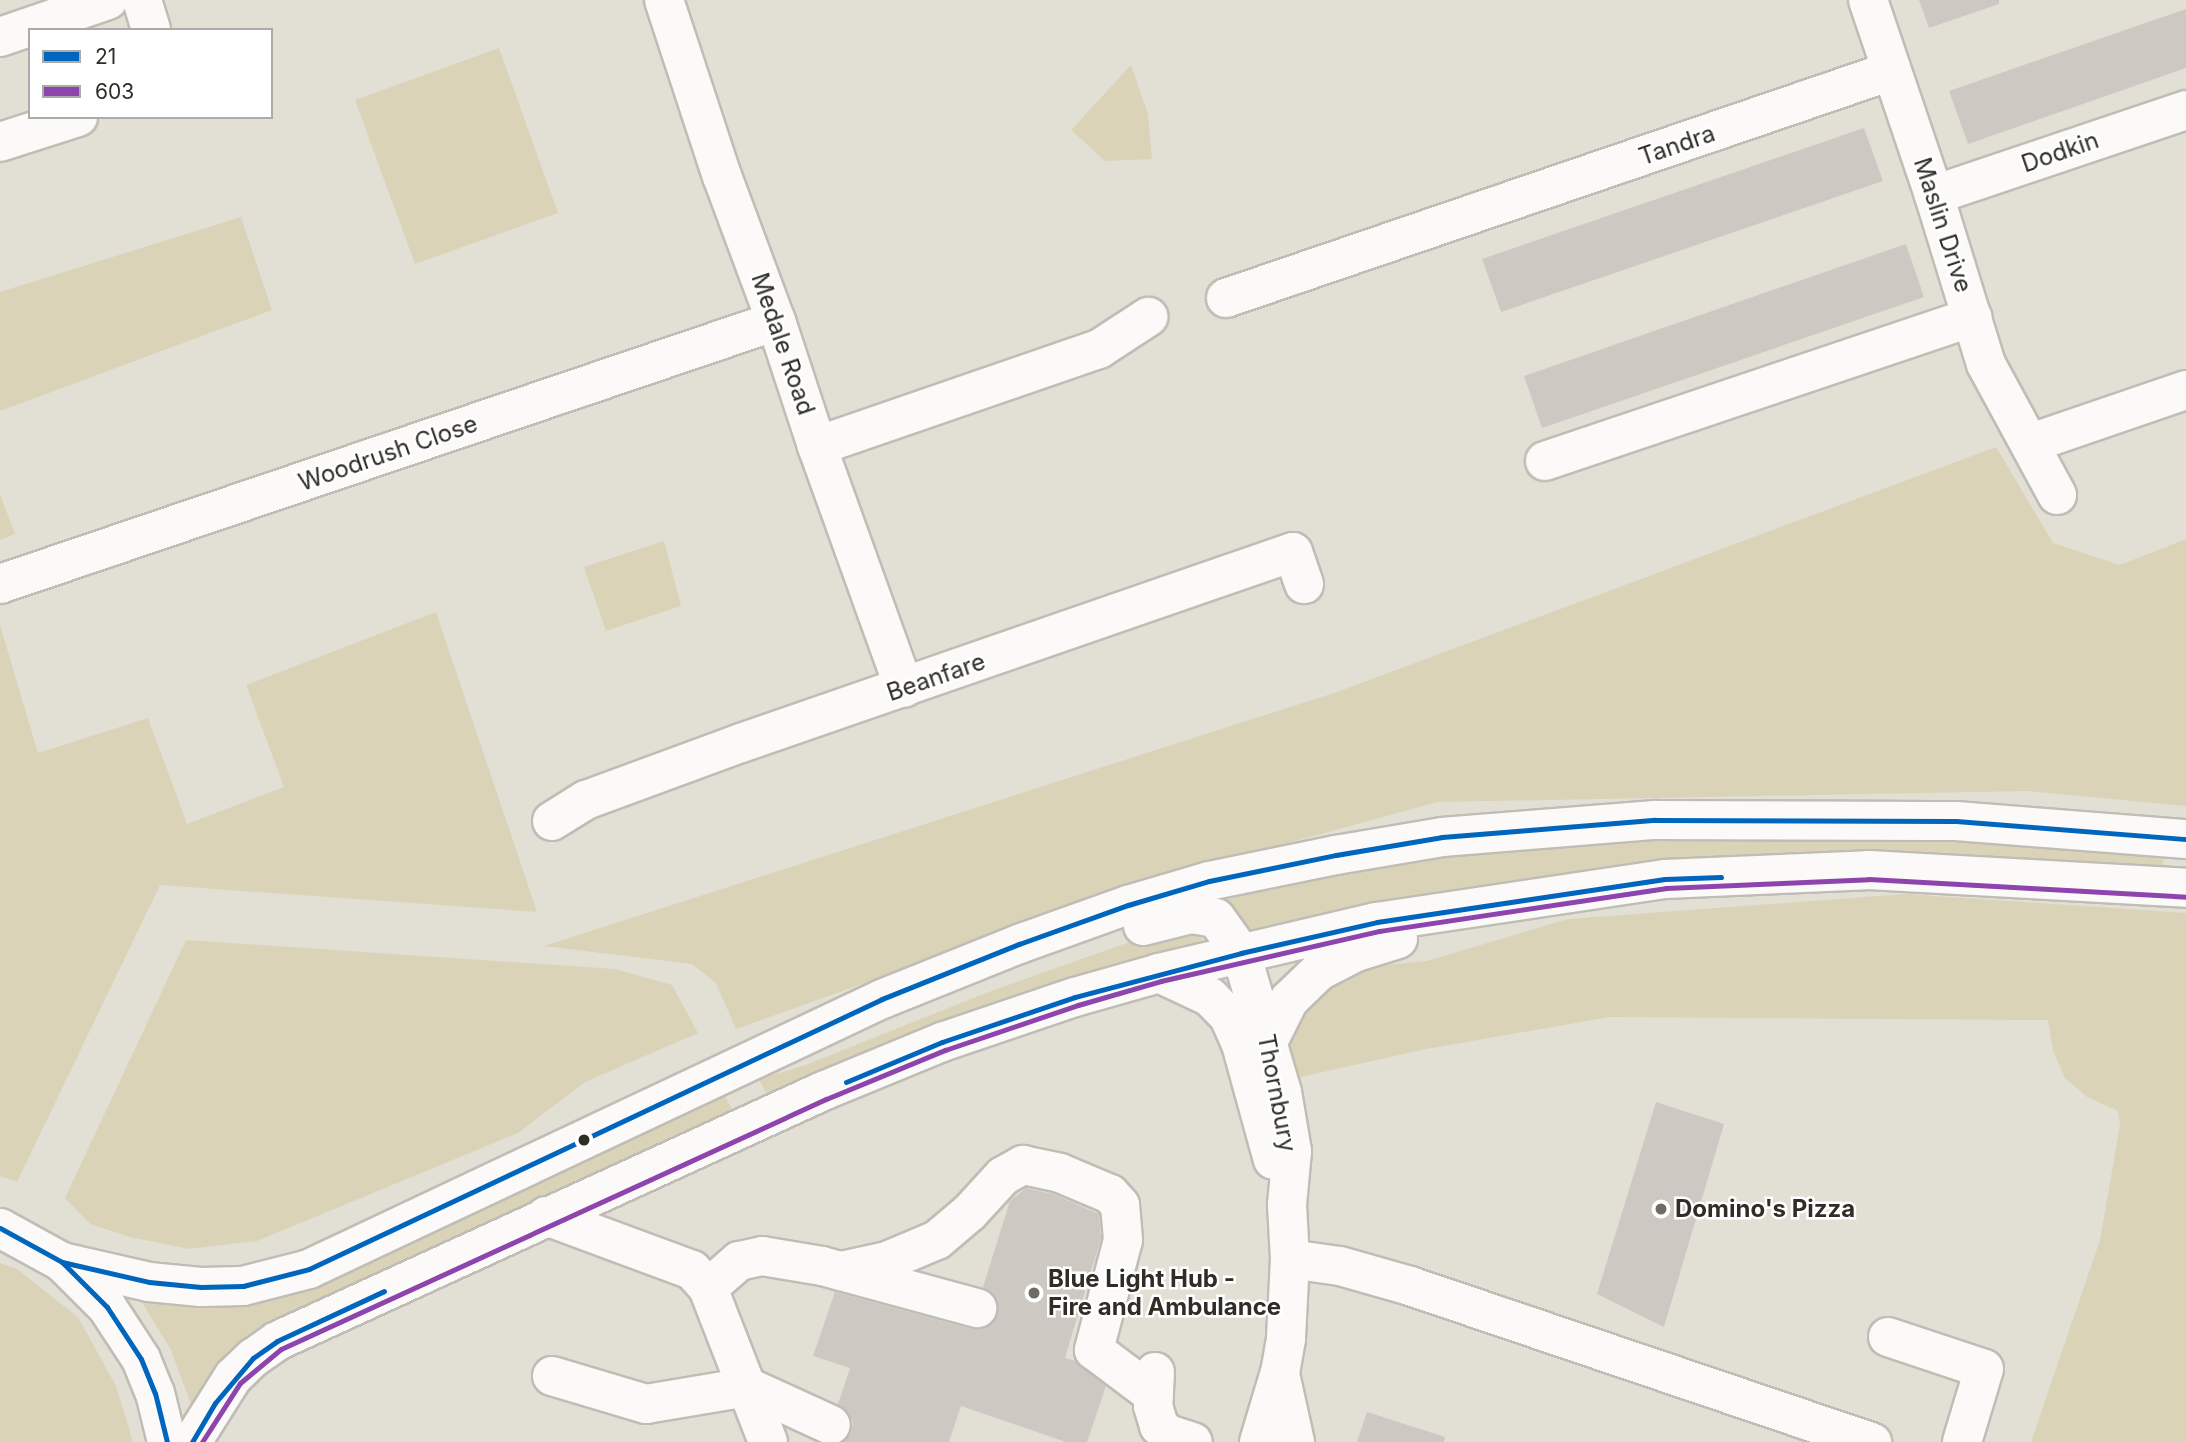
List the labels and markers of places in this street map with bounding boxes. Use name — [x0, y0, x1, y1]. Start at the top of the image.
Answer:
unlabelled marker — [577, 1133, 591, 1147]
place label: Domino's Pizza — [1675, 1195, 1855, 1223]
marker: Domino's Pizza — [1653, 1201, 1669, 1217]
place label: Blue Light Hub - Fire and Ambulance — [1048, 1265, 1281, 1321]
marker: Blue Light Hub - Fire and Ambulance — [1026, 1285, 1042, 1301]

